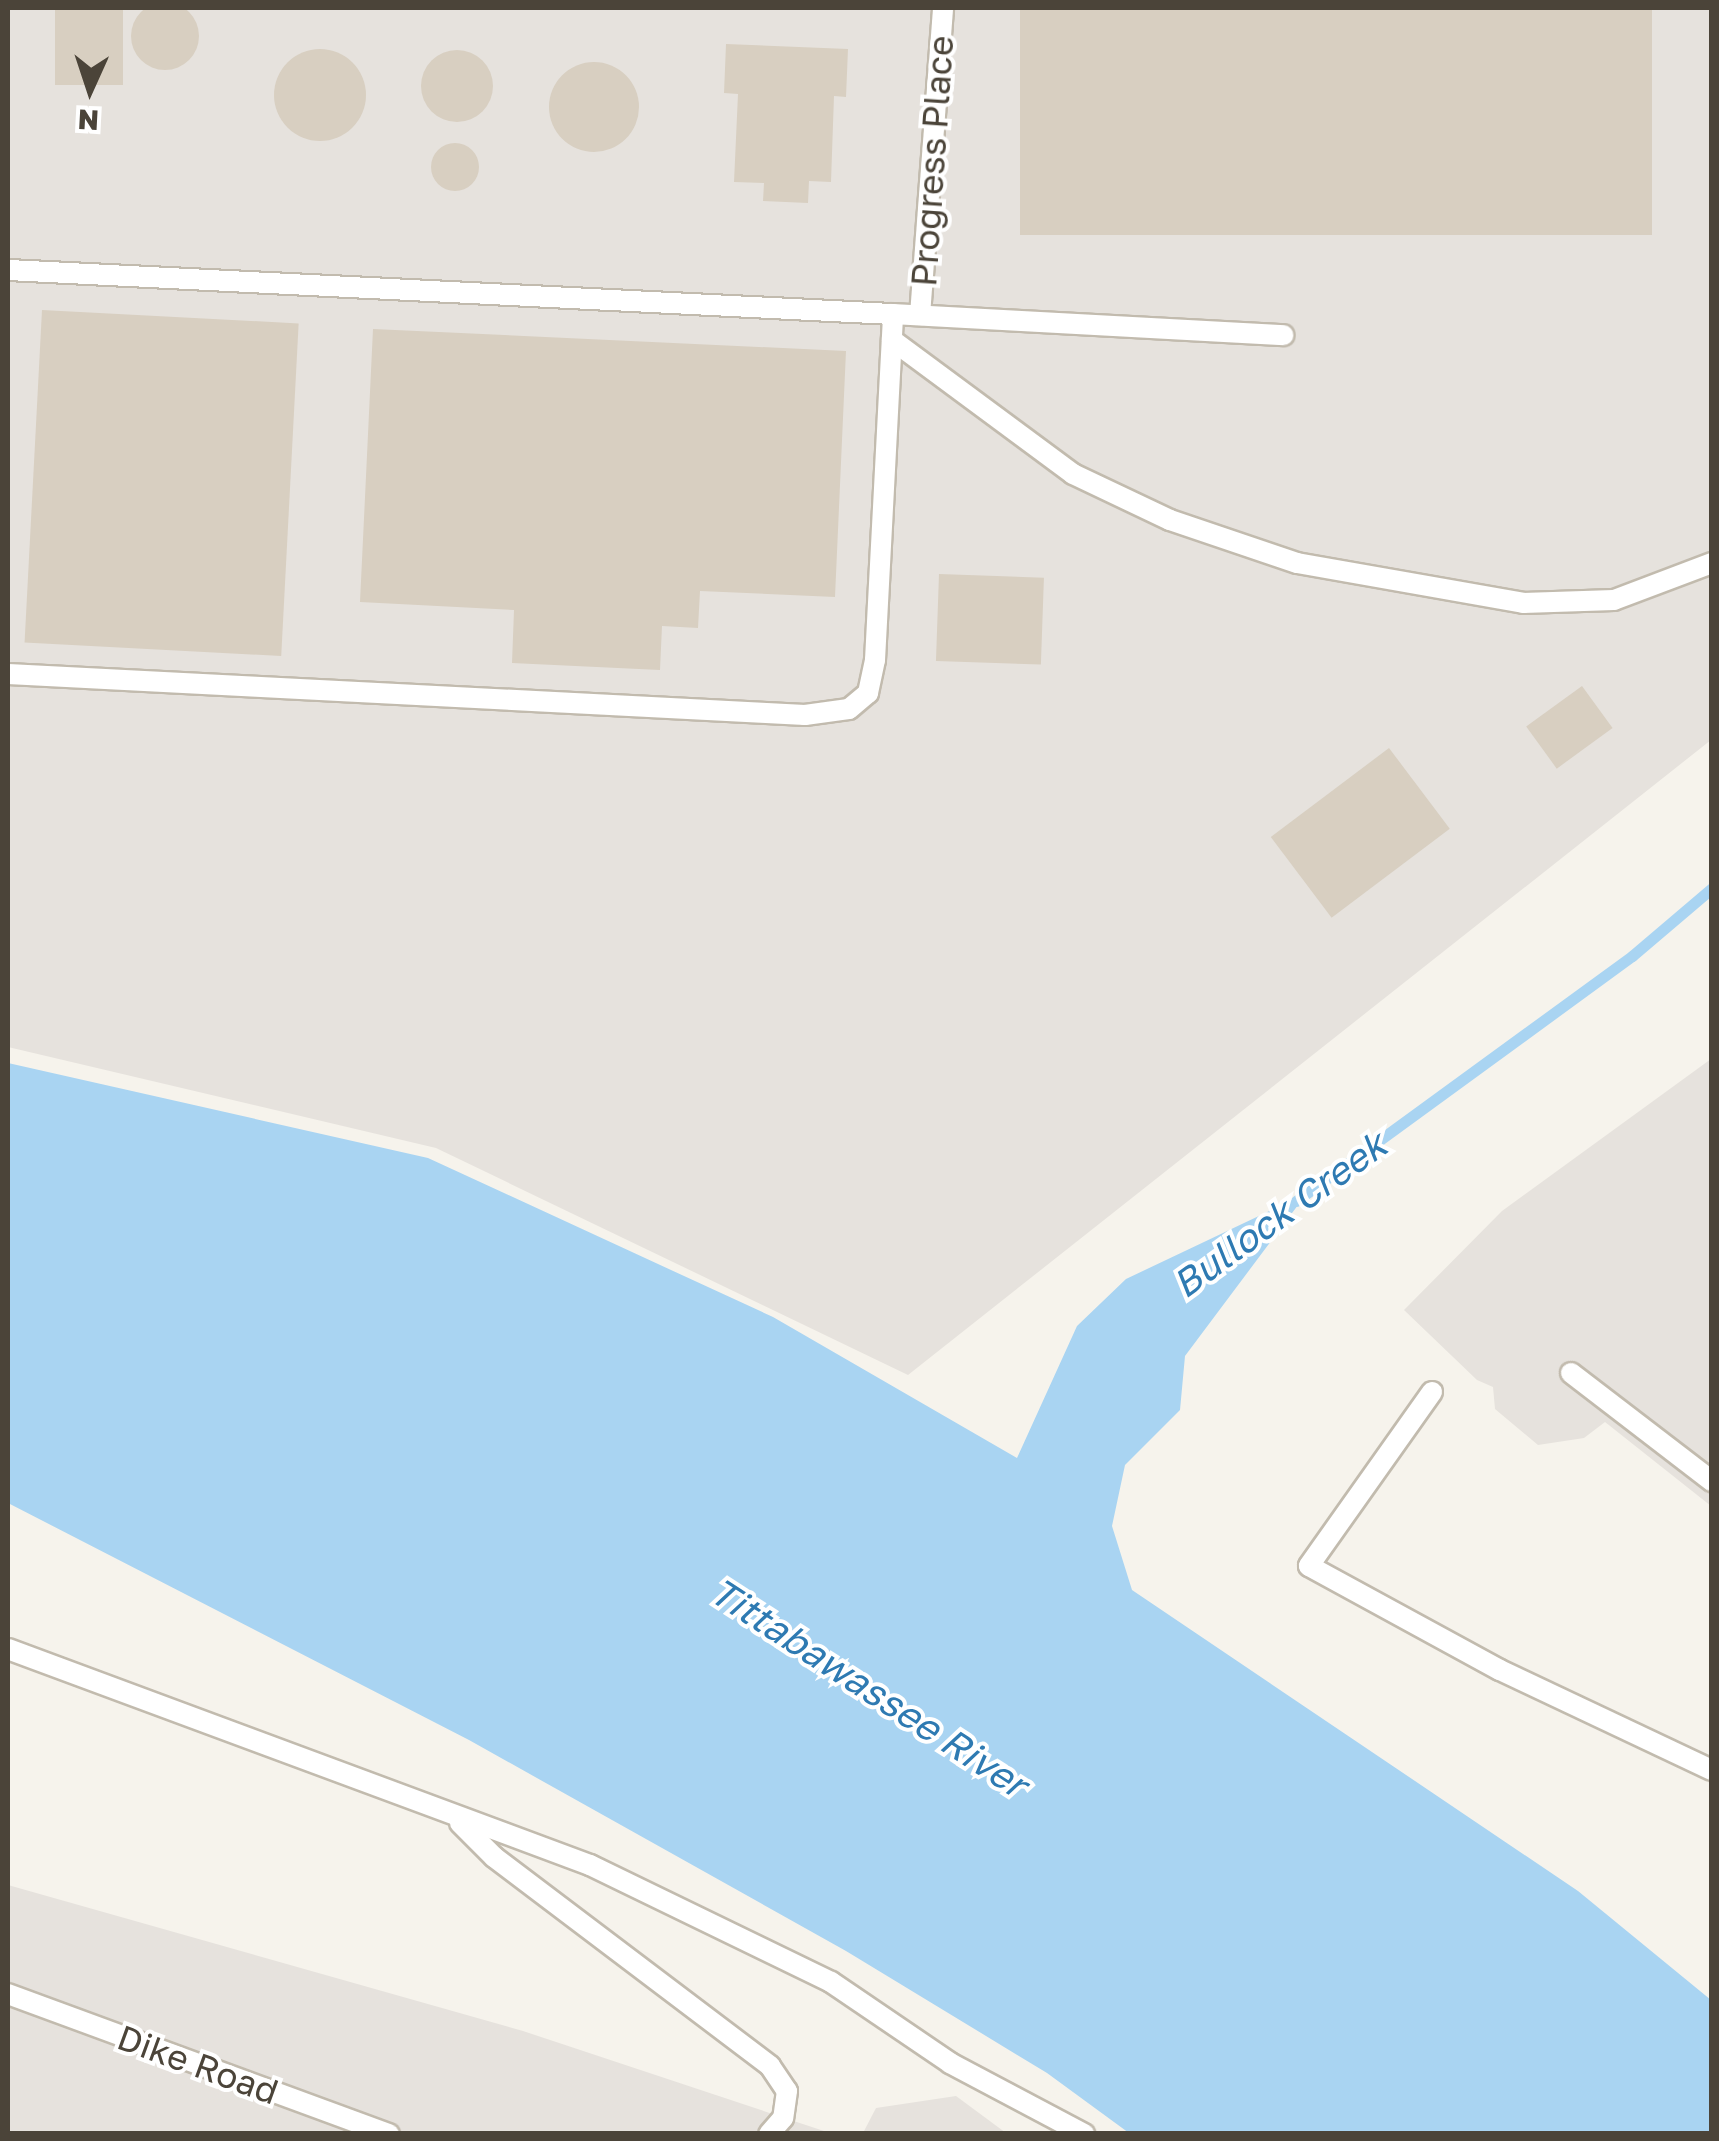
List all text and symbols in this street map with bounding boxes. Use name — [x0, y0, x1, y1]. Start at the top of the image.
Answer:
street label: Progress Place — [902, 34, 962, 288]
north arrow — [40, 40, 140, 140]
text: N — [77, 103, 100, 137]
water label: Bullock Creek — [1163, 1121, 1395, 1307]
water label: Tittabawassee River — [702, 1568, 1036, 1806]
street label: Dike Road — [112, 2016, 284, 2112]

